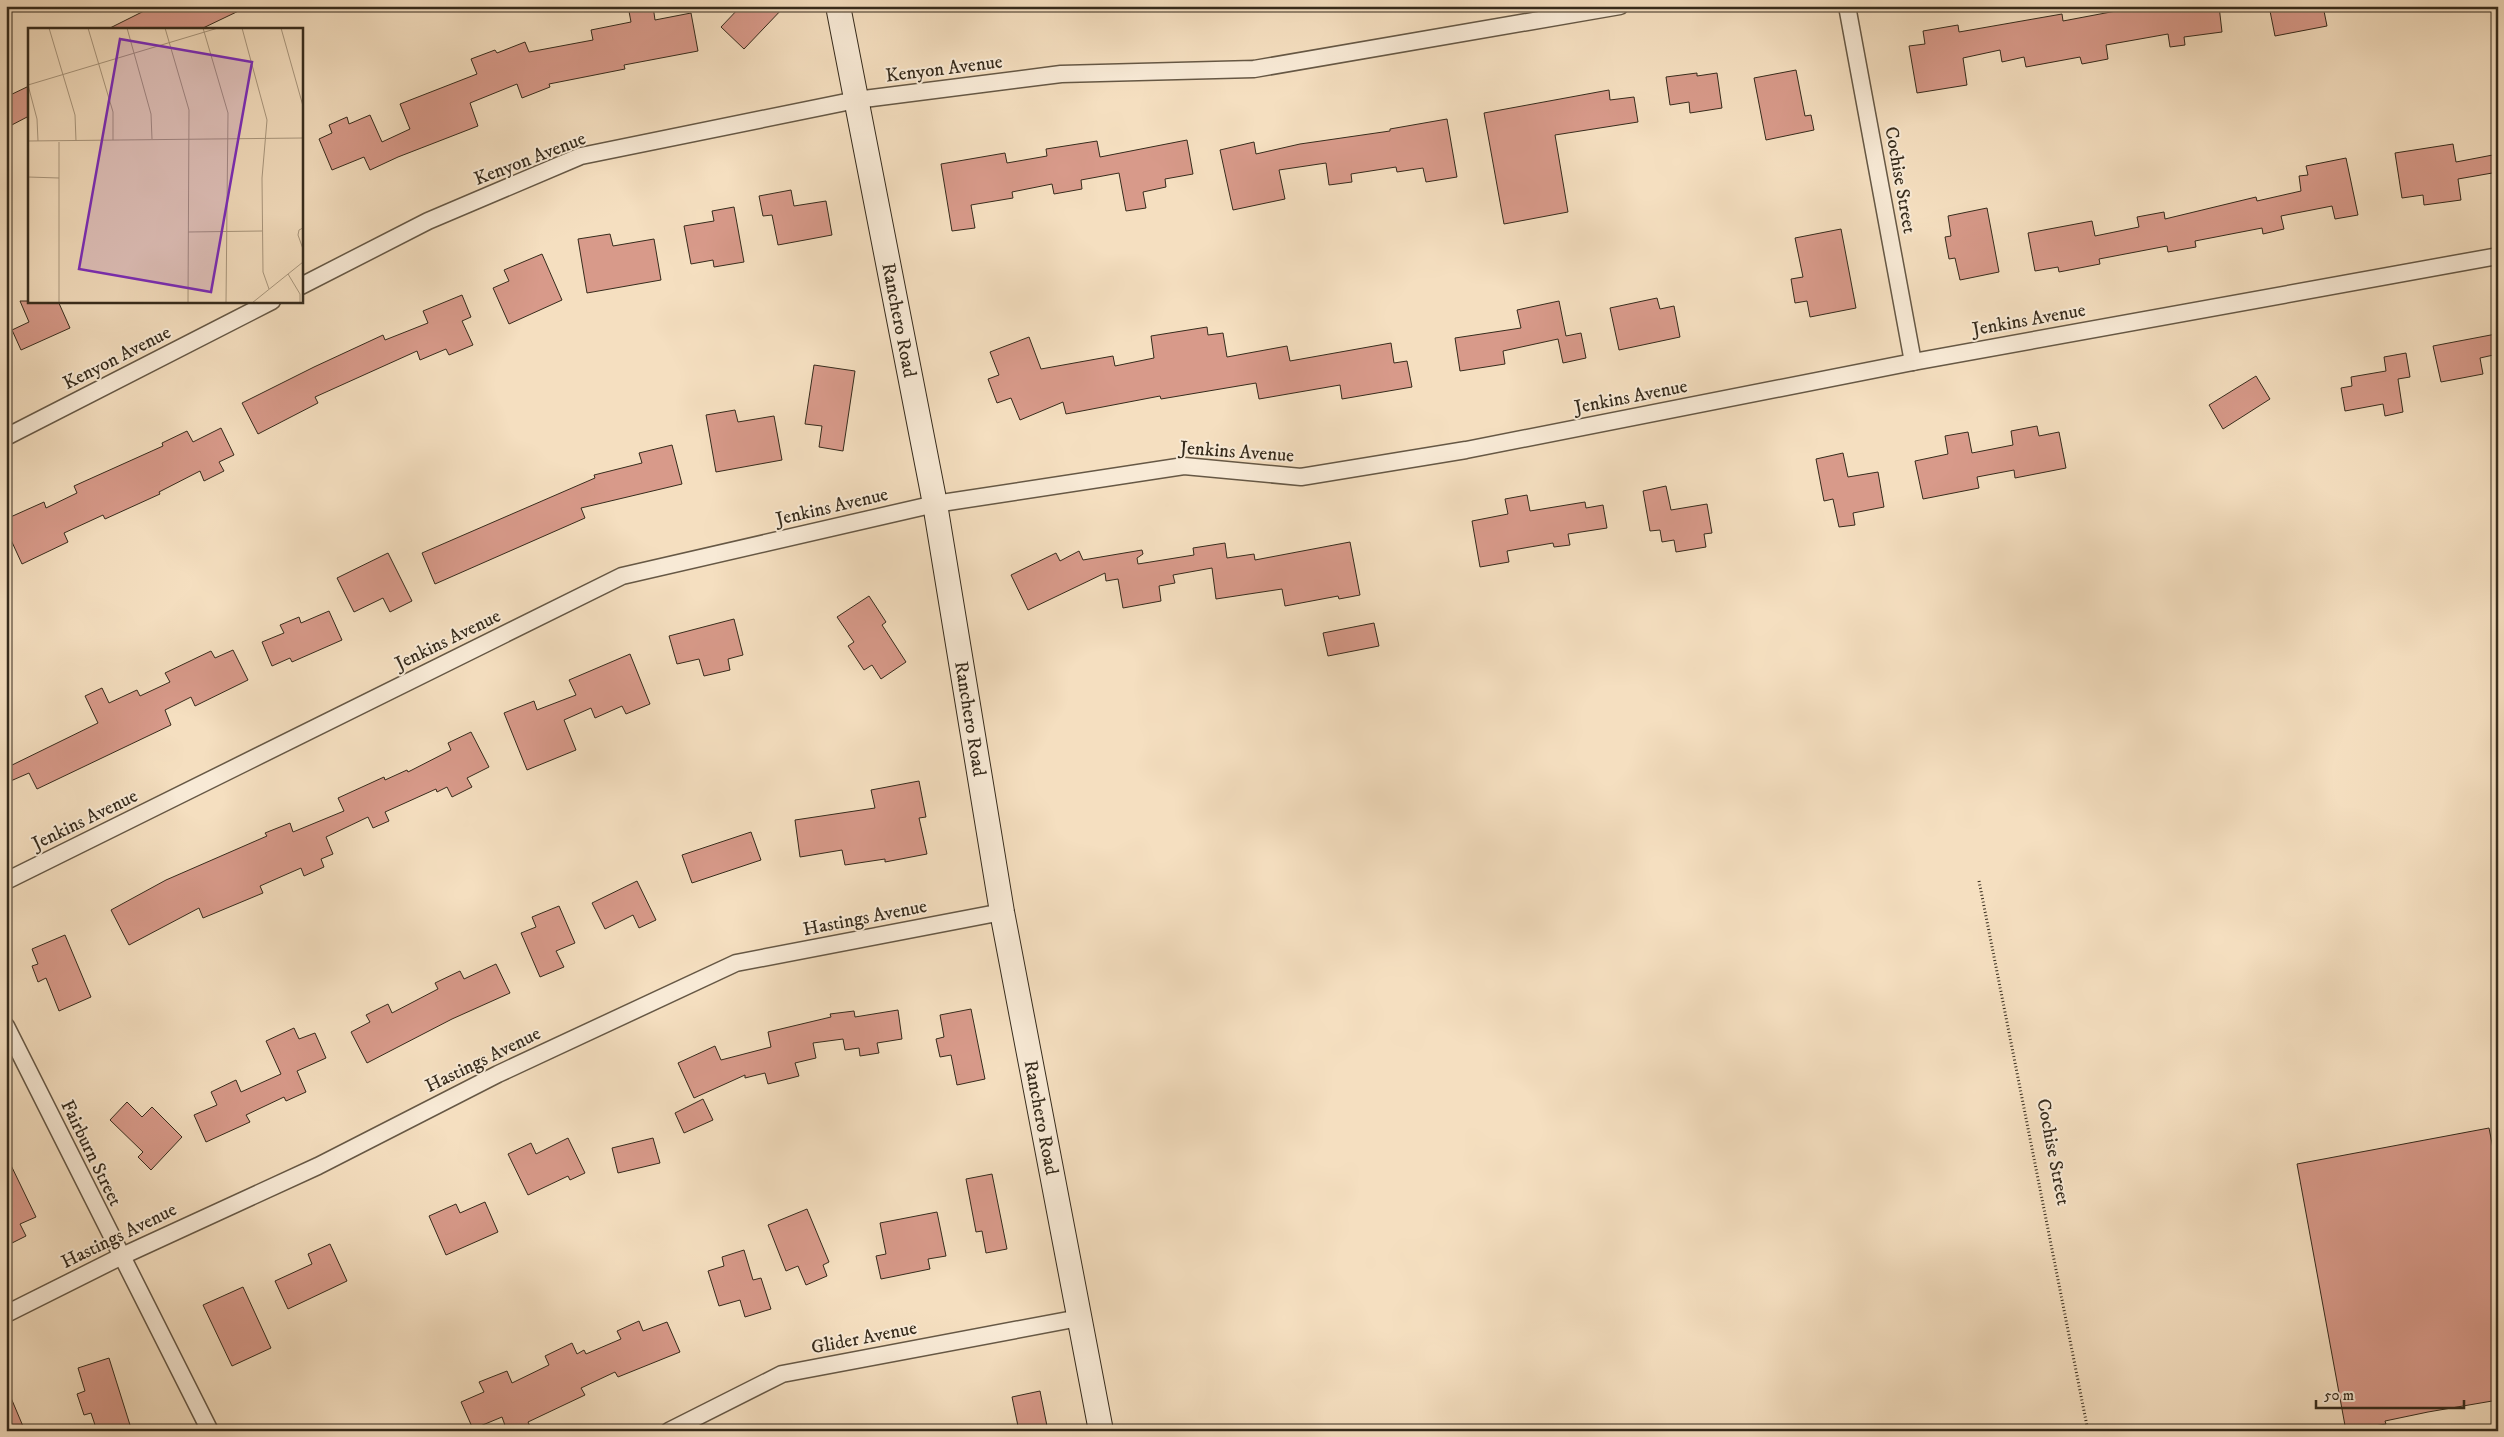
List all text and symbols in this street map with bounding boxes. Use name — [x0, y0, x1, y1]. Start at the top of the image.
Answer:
inset map — [28, 28, 302, 302]
street label: Kenyon Avenue — [884, 50, 1004, 88]
street label: Cochise Street — [1879, 125, 1921, 235]
street label: Kenyon Avenue — [471, 127, 589, 191]
street label: Ranchero Road — [877, 261, 922, 380]
street label: Jenkins Avenue — [1969, 299, 2087, 342]
street label: Kenyon Avenue — [59, 321, 175, 395]
street label: Jenkins Avenue — [1571, 375, 1690, 420]
street label: Jenkins Avenue — [1177, 436, 1295, 467]
street label: Jenkins Avenue — [772, 483, 890, 532]
street label: Jenkins Avenue — [390, 605, 505, 676]
street label: Ranchero Road — [949, 659, 991, 779]
street label: Jenkins Avenue — [27, 785, 142, 856]
street label: Hastings Avenue — [801, 895, 929, 941]
street label: Hastings Avenue — [421, 1022, 545, 1098]
street label: Ranchero Road — [1019, 1058, 1063, 1177]
street label: Fairburn Street — [55, 1096, 127, 1210]
street label: Cochise Street — [2031, 1097, 2075, 1207]
street label: Hastings Avenue — [57, 1198, 181, 1274]
street label: Glider Avenue — [809, 1316, 919, 1360]
scale bar — [2316, 1377, 2464, 1409]
text: 50 m — [2324, 1386, 2354, 1405]

